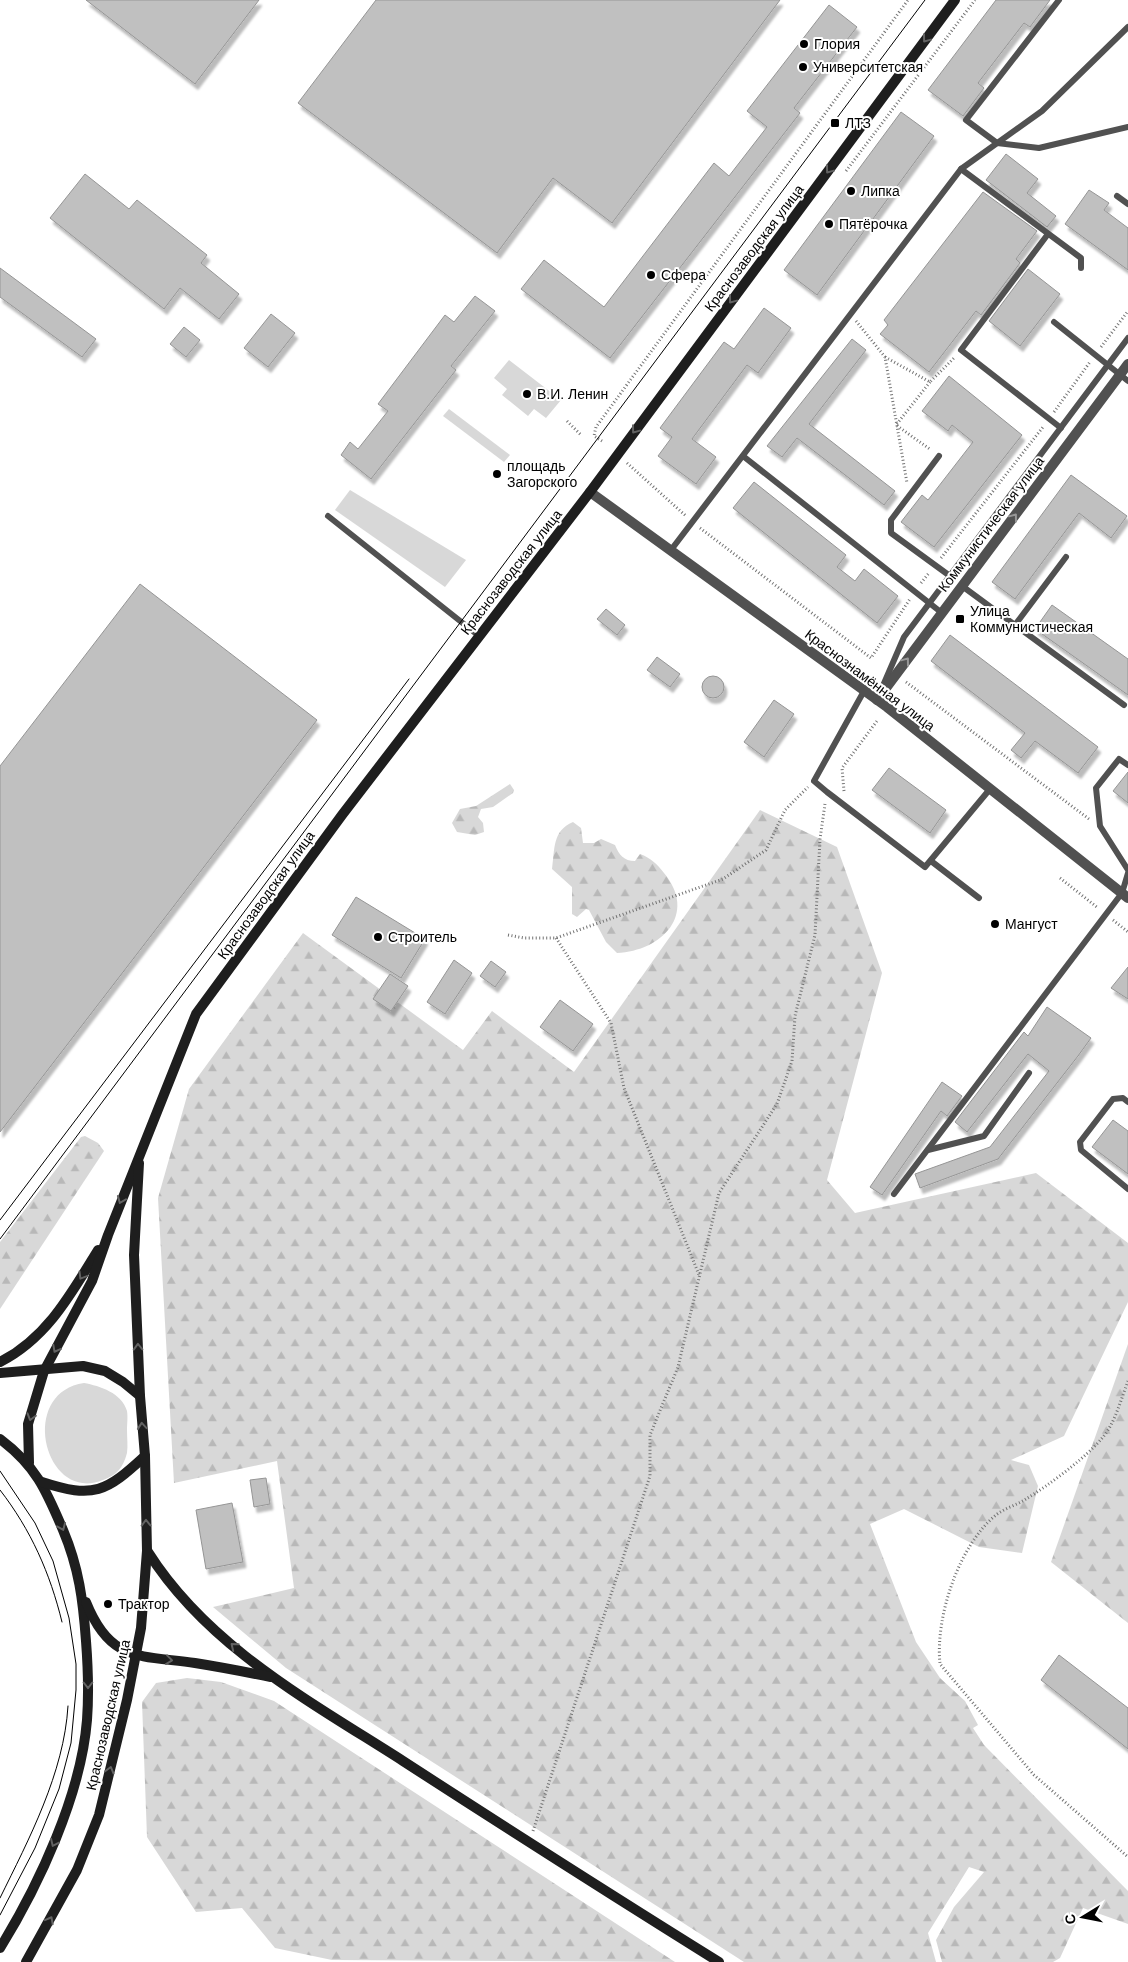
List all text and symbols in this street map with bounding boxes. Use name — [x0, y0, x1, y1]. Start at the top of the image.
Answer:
one-way arrow — [923, 33, 932, 43]
place label: Глория — [814, 36, 860, 52]
marker: Глория — [798, 38, 810, 50]
place label: Университетская — [813, 59, 923, 75]
marker: Университетская — [797, 61, 809, 73]
place label: ЛТЗ — [845, 115, 871, 131]
marker: ЛТЗ — [829, 117, 841, 129]
one-way arrow — [826, 164, 835, 174]
street label: Краснозаводская улица — [701, 181, 807, 314]
place label: Липка — [861, 183, 900, 199]
marker: Липка — [845, 185, 857, 197]
place label: Пятёрочка — [839, 216, 908, 232]
marker: Пятёрочка — [823, 218, 835, 230]
place label: Сфера — [661, 267, 706, 283]
marker: Сфера — [645, 269, 657, 281]
one-way arrow — [729, 294, 738, 304]
place label: В.И. Ленин — [537, 386, 608, 402]
marker: В.И. Ленин — [521, 388, 533, 400]
one-way arrow — [632, 424, 641, 434]
street label: Коммунистическая улица — [935, 453, 1047, 595]
place label: площадь Загорского — [507, 458, 577, 490]
marker: площадь Загорского — [491, 468, 503, 480]
street label: Краснозаводская улица — [457, 506, 565, 638]
one-way arrow — [1008, 513, 1017, 523]
place label: Улица Коммунистическая — [970, 603, 1093, 635]
marker: Улица Коммунистическая — [954, 613, 966, 625]
street label: Краснознамённая улица — [802, 626, 938, 734]
one-way arrow — [900, 657, 909, 667]
street label: Краснозаводская улица — [214, 828, 318, 962]
place label: Мангуст — [1005, 916, 1058, 932]
marker: Мангуст — [989, 918, 1001, 930]
place label: Строитель — [388, 929, 457, 945]
marker: Строитель — [372, 931, 384, 943]
one-way arrow — [117, 1195, 128, 1204]
one-way arrow — [79, 1271, 89, 1280]
one-way arrow — [52, 1343, 62, 1352]
one-way arrow — [133, 1343, 143, 1350]
one-way arrow — [26, 1412, 36, 1420]
one-way arrow — [137, 1422, 148, 1430]
one-way arrow — [141, 1519, 152, 1527]
one-way arrow — [55, 1522, 66, 1531]
place label: Трактор — [118, 1596, 170, 1612]
marker: Трактор — [102, 1598, 114, 1610]
street label: Краснозаводская улица — [83, 1638, 133, 1792]
one-way arrow — [231, 1644, 240, 1652]
one-way arrow — [165, 1654, 173, 1665]
one-way arrow — [83, 1682, 93, 1690]
one-way arrow — [105, 1766, 115, 1774]
one-way arrow — [50, 1838, 60, 1847]
north arrow — [1058, 1892, 1108, 1942]
text: С — [1061, 1913, 1079, 1926]
one-way arrow — [44, 1916, 54, 1925]

